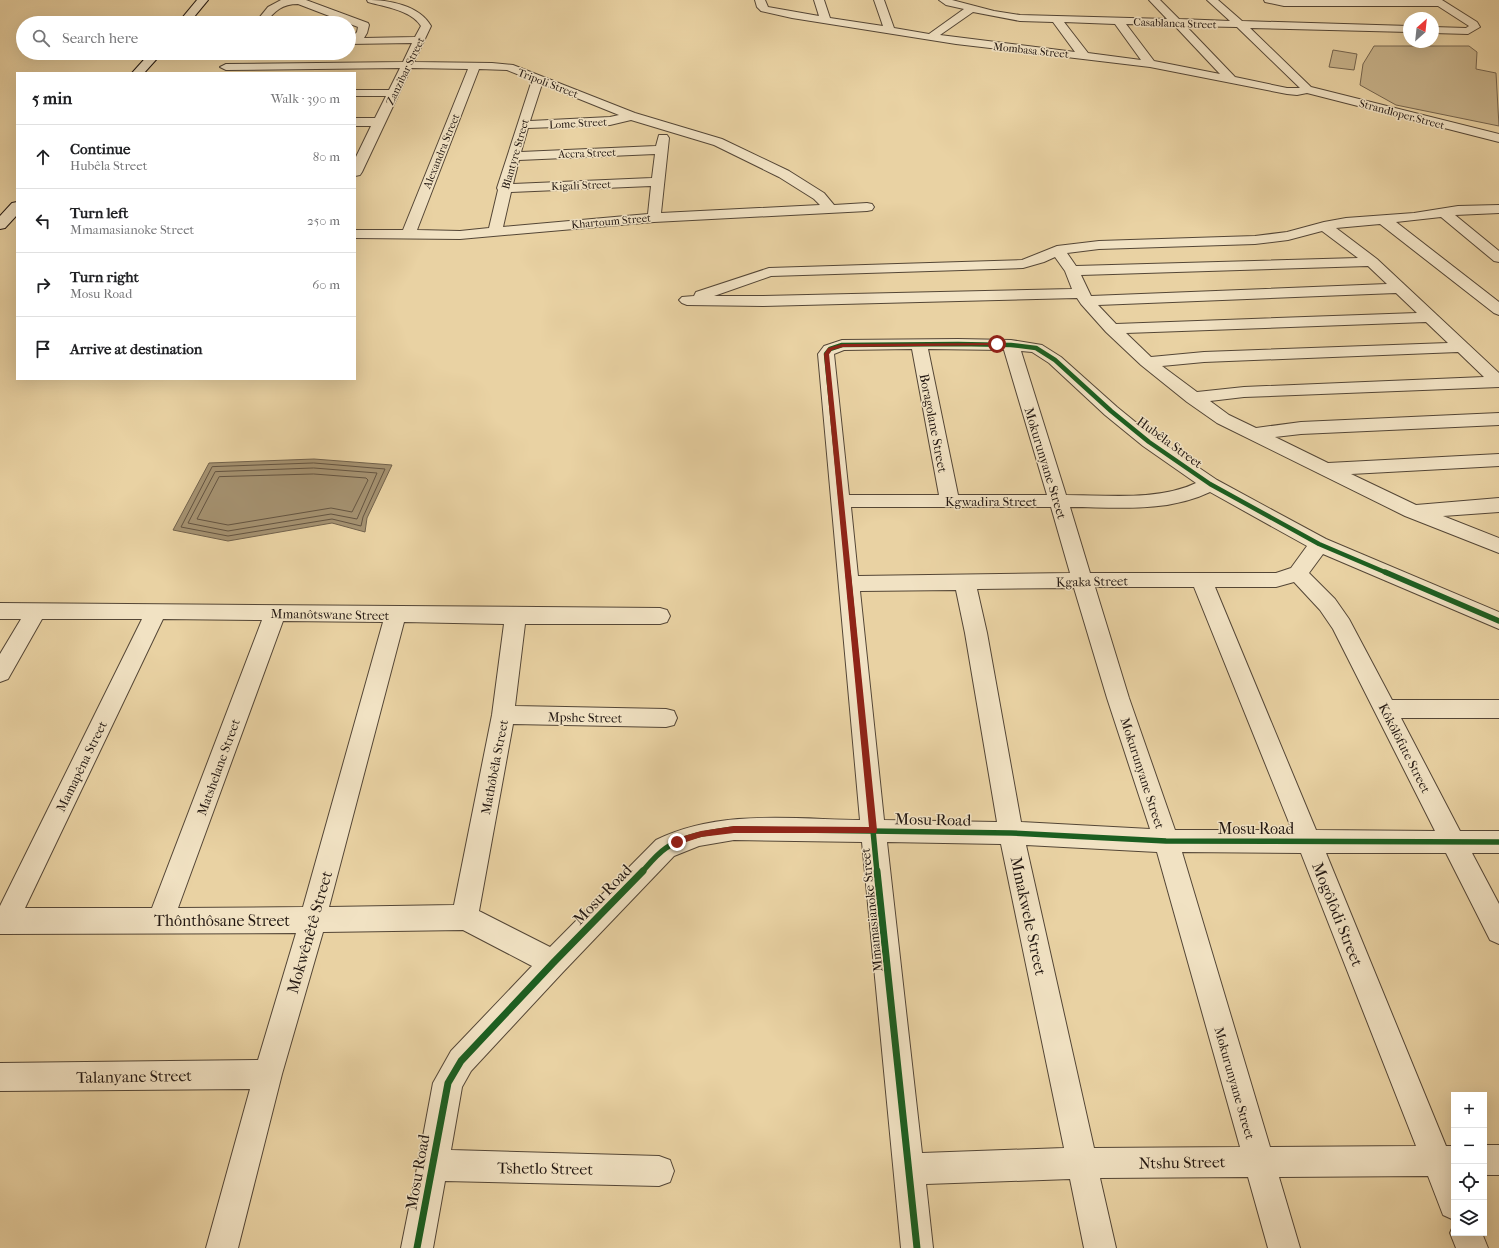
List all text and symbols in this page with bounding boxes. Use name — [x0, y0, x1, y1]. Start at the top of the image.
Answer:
north arrow — [1403, 12, 1439, 48]
search box — [16, 16, 356, 60]
street label: Casablanca Street — [1133, 16, 1217, 31]
icon: search — [30, 27, 52, 49]
text: Search here — [62, 29, 138, 47]
street label: Zanzibar Street — [383, 35, 428, 107]
street label: Mombasa Street — [993, 40, 1069, 61]
street label: Tripoli Street — [516, 66, 580, 101]
text: 5 min — [32, 88, 72, 108]
text: Walk · 390 m — [271, 91, 340, 106]
street label: Strandloper Street — [1358, 97, 1446, 132]
street label: Alexandra Street — [420, 112, 462, 192]
street label: Lome Street — [549, 115, 607, 132]
street label: Blantyre Street — [499, 117, 532, 191]
text: Continue — [70, 140, 130, 158]
icon: ahead — [32, 146, 54, 168]
street label: Accra Street — [557, 146, 616, 161]
text: 80 m — [313, 149, 340, 164]
text: Hubêla Street — [70, 158, 147, 173]
street label: Kigali Street — [551, 178, 611, 193]
text: Turn left — [70, 204, 128, 222]
icon: left — [32, 210, 54, 232]
street label: Khartoum Street — [571, 212, 652, 231]
text: 250 m — [307, 213, 340, 228]
text: Mmamasianoke Street — [70, 222, 194, 237]
text: Turn right — [70, 268, 139, 286]
icon: right — [32, 274, 54, 296]
text: 60 m — [312, 277, 340, 292]
text: Mosu Road — [70, 286, 132, 301]
route start — [988, 335, 1006, 353]
icon: arrive — [32, 338, 54, 360]
text: Arrive at destination — [70, 340, 202, 358]
street label: Boragolane Street — [917, 372, 951, 474]
street label: Mokurunyane Street — [1021, 405, 1070, 521]
street label: Hubêla Street — [1134, 414, 1206, 471]
street label: Kgwadira Street — [945, 494, 1037, 509]
street label: Kgaka Street — [1056, 573, 1129, 590]
street label: Mmanôtswane Street — [271, 606, 390, 623]
street label: Kôkôlôfute Street — [1375, 701, 1434, 796]
street label: Mpshe Street — [548, 709, 623, 726]
street label: Mokurunyane Street — [1117, 716, 1168, 831]
street label: Matshelane Street — [194, 717, 243, 817]
street label: Mamapêna Street — [53, 718, 110, 814]
street label: Mathôbêla Street — [478, 718, 511, 816]
street label: Mosu Road — [895, 809, 972, 830]
street label: Mosu Road — [1218, 819, 1295, 838]
route end — [668, 833, 686, 851]
street label: Mmamasianoke Street — [858, 847, 885, 972]
street label: Mmakwele Street — [1007, 855, 1050, 977]
street label: Mogôlôdi Street — [1308, 859, 1367, 969]
street label: Mosu Road — [569, 860, 636, 928]
street label: Mokwênêtê Street — [283, 868, 336, 996]
street label: Thônthôsane Street — [154, 911, 290, 930]
street label: Mokurunyane Street — [1211, 1025, 1258, 1141]
street label: Talanyane Street — [76, 1066, 192, 1087]
map controls — [1451, 1092, 1487, 1236]
button: + — [1451, 1092, 1487, 1128]
button: − — [1451, 1128, 1487, 1164]
street label: Mosu Road — [401, 1132, 434, 1211]
street label: Ntshu Street — [1138, 1152, 1226, 1173]
street label: Tshetlo Street — [497, 1158, 593, 1179]
button: locate — [1451, 1164, 1487, 1200]
button: layers — [1451, 1200, 1487, 1236]

